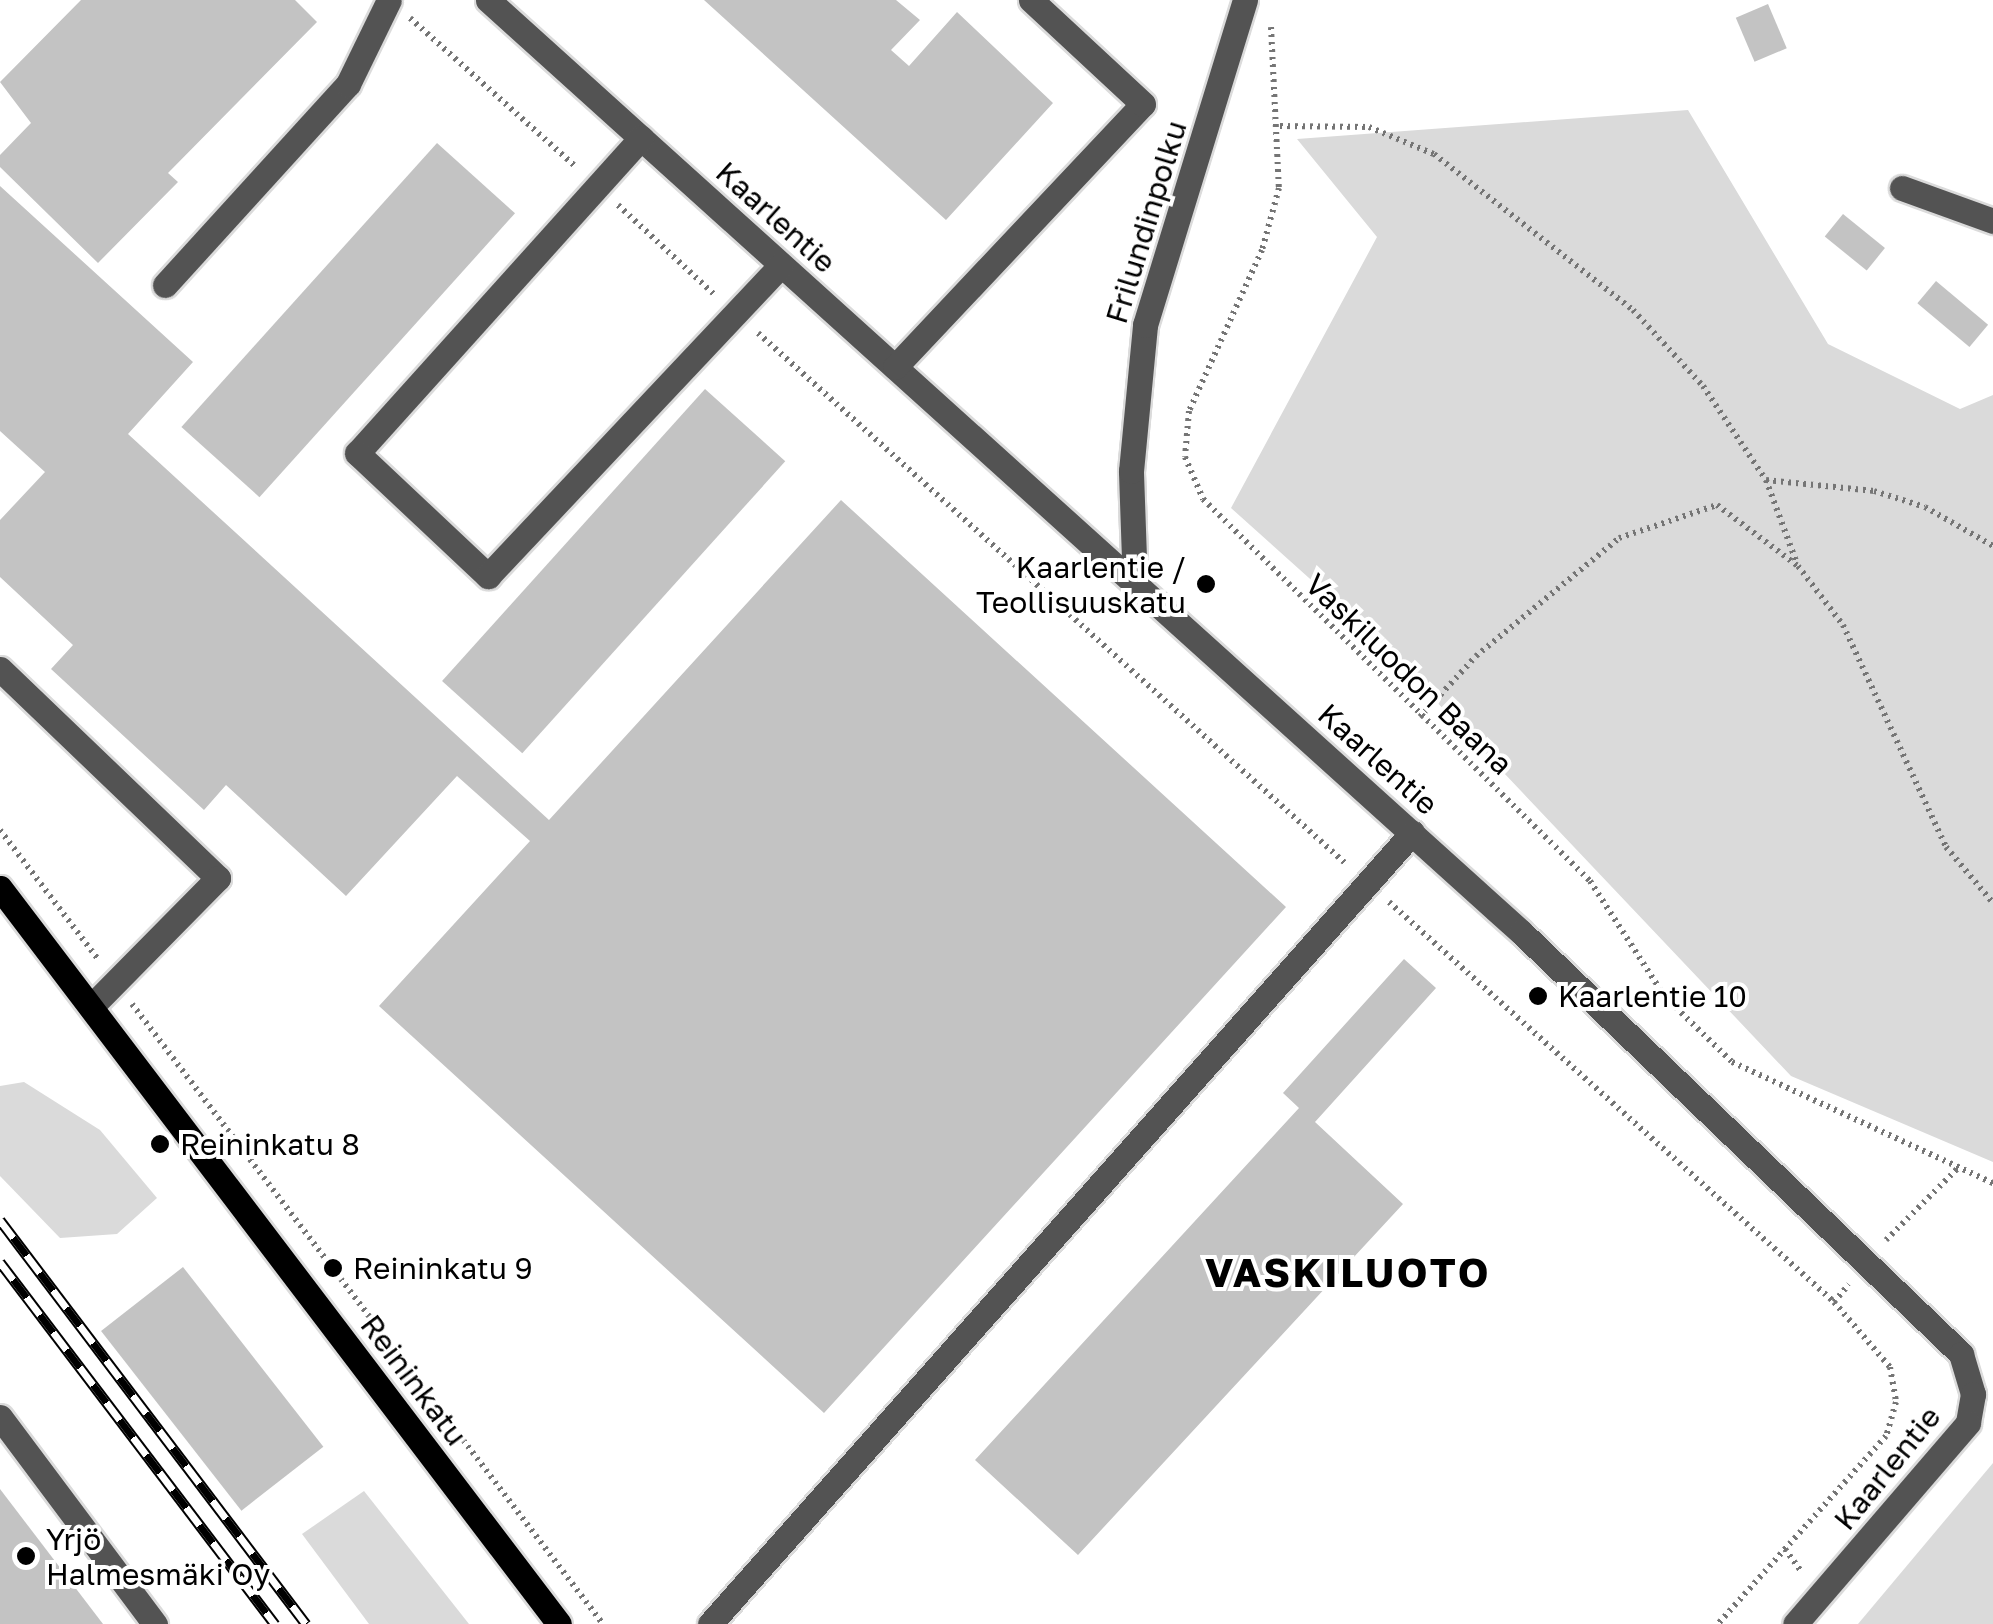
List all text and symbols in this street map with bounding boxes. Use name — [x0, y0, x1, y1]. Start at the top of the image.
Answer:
street label: Frilundinpolku — [1098, 116, 1194, 328]
street label: Kaarlentie — [709, 154, 843, 280]
place label: Kaarlentie / Teollisuuskatu — [976, 549, 1186, 620]
street label: Vaskiluodon Baana — [1298, 566, 1520, 782]
marker: Kaarlentie / Teollisuuskatu — [1195, 573, 1217, 595]
street label: Kaarlentie — [1311, 696, 1445, 822]
place label: Kaarlentie 10 — [1558, 978, 1747, 1014]
marker: Kaarlentie 10 — [1527, 985, 1549, 1007]
place label: Reininkatu 8 — [180, 1126, 360, 1162]
marker: Reininkatu 8 — [149, 1133, 171, 1155]
district label: VASKILUOTO — [1205, 1248, 1491, 1296]
place label: Reininkatu 9 — [353, 1250, 533, 1286]
marker: Reininkatu 9 — [322, 1257, 344, 1279]
street label: Reininkatu — [353, 1308, 475, 1452]
street label: Kaarlentie — [1826, 1399, 1948, 1537]
place label: Yrjö Halmesmäki Oy — [46, 1521, 270, 1592]
marker: Yrjö Halmesmäki Oy — [15, 1545, 37, 1567]

